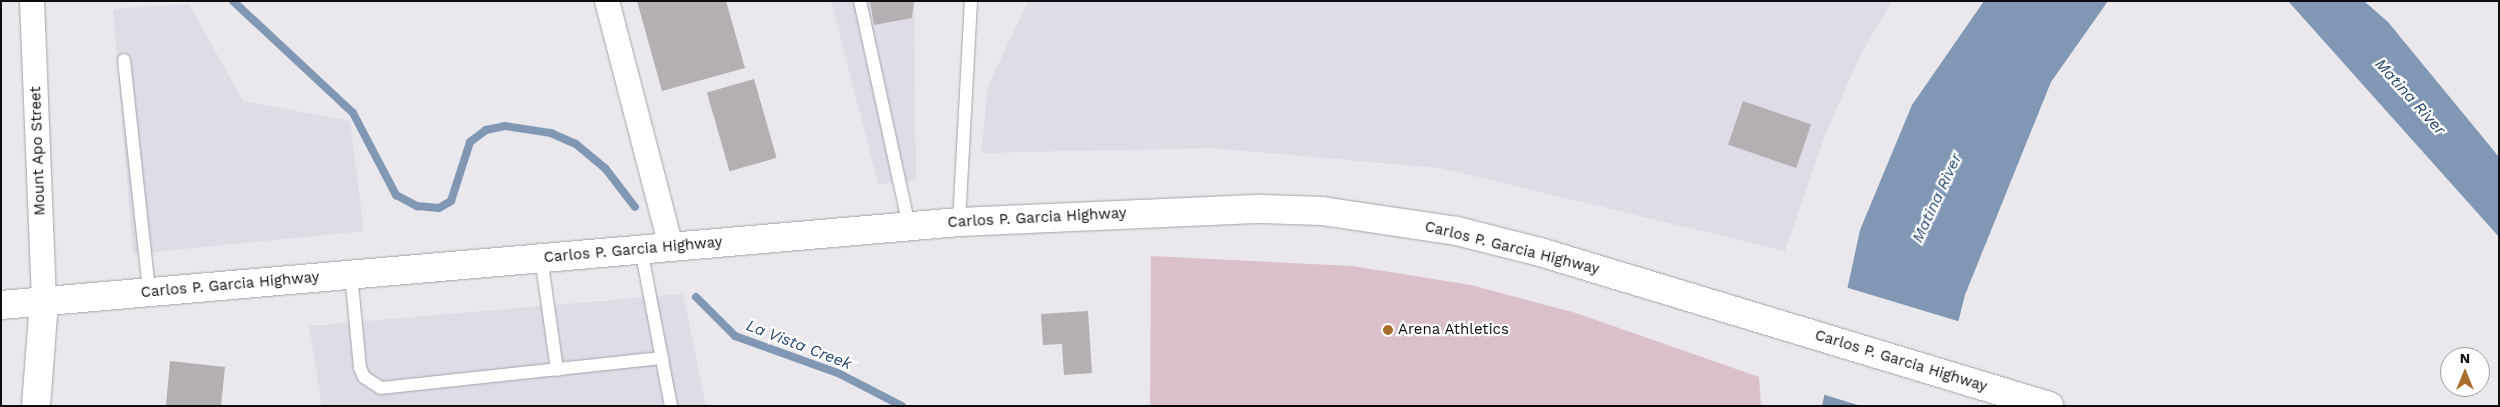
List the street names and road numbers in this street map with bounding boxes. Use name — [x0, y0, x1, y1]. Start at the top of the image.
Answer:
street label: Mount Apo Street — [27, 86, 49, 216]
street label: Carlos P. Garcia Highway — [947, 204, 1127, 232]
street label: Carlos P. Garcia Highway — [1423, 218, 1601, 278]
street label: Carlos P. Garcia Highway — [543, 233, 723, 267]
street label: Carlos P. Garcia Highway — [140, 268, 320, 302]
street label: Carlos P. Garcia Highway — [1813, 326, 1989, 396]

